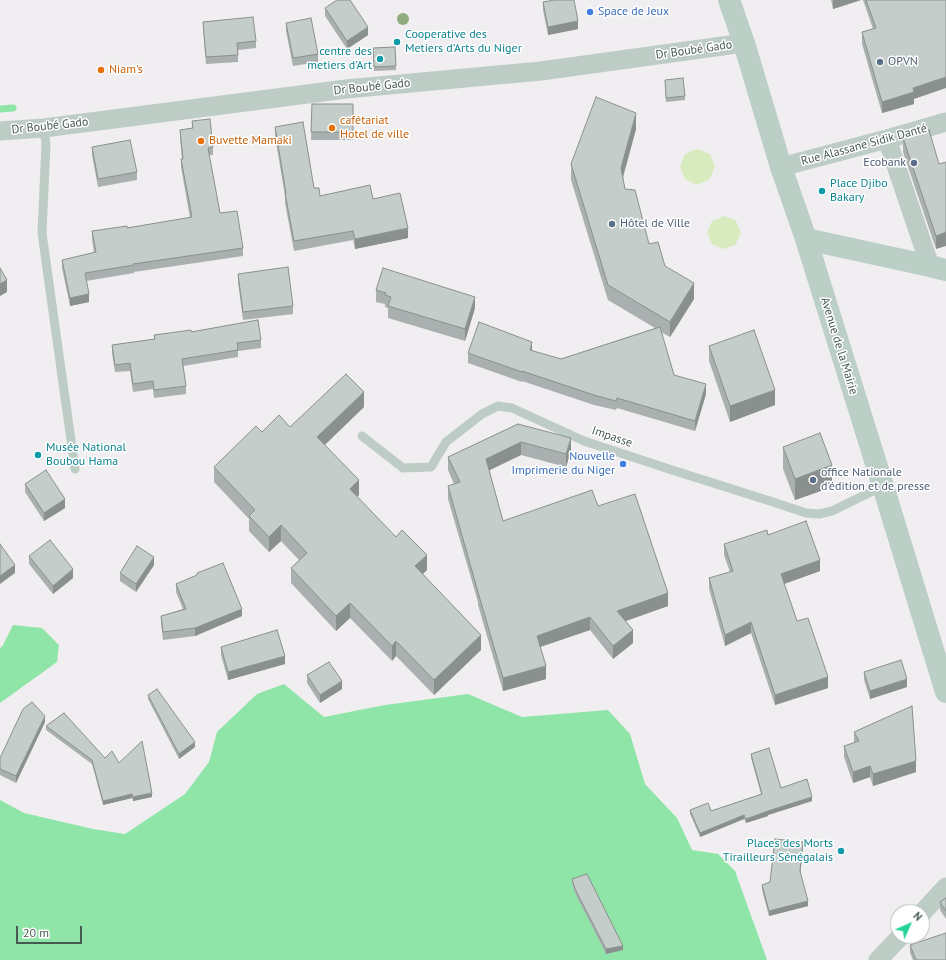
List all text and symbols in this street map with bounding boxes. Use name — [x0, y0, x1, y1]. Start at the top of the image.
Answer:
place label: Space de Jeux — [598, 5, 669, 19]
marker: Space de Jeux — [585, 7, 595, 17]
place label: Cooperative des Metiers d'Arts du Niger — [405, 28, 522, 56]
marker: Cooperative des Metiers d'Arts du Niger — [392, 37, 402, 47]
street label: Dr Boubé Gado — [655, 38, 733, 62]
place label: centre des metiers d'Art — [307, 45, 372, 73]
marker: centre des metiers d'Art — [375, 54, 385, 64]
place label: OPVN — [888, 55, 918, 69]
marker: OPVN — [875, 57, 885, 67]
place label: Niam's — [109, 63, 143, 77]
marker: Niam's — [96, 65, 106, 75]
street label: Dr Boubé Gado — [333, 76, 411, 98]
place label: cafétariat Hotel de ville — [340, 114, 409, 142]
street label: Dr Boubé Gado — [11, 115, 89, 137]
street label: Rue Alassane Sidik Danté — [799, 121, 929, 169]
marker: cafétariat Hotel de ville — [327, 123, 337, 133]
place label: Buvette Mamaki — [209, 134, 292, 148]
marker: Buvette Mamaki — [196, 136, 206, 146]
place label: Ecobank — [863, 156, 906, 170]
marker: Ecobank — [909, 158, 919, 168]
place label: Place Djibo Bakary — [830, 177, 888, 205]
marker: Place Djibo Bakary — [817, 186, 827, 196]
place label: Hôtel de Ville — [620, 217, 690, 231]
marker: Hôtel de Ville — [607, 219, 617, 229]
street label: Avenue de la Mairie — [817, 296, 861, 396]
street label: Impasse — [590, 423, 634, 451]
place label: Musée National Boubou Hama — [46, 441, 126, 469]
marker: Musée National Boubou Hama — [33, 450, 43, 460]
place label: Nouvelle Imprimerie du Niger — [512, 450, 615, 478]
marker: Nouvelle Imprimerie du Niger — [618, 459, 628, 469]
place label: office Nationale d'édition et de presse — [821, 466, 930, 494]
marker: office Nationale d'édition et de presse — [808, 475, 818, 485]
place label: Places des Morts Tirailleurs Sénégalais — [723, 837, 833, 865]
marker: Places des Morts Tirailleurs Sénégalais — [836, 846, 846, 856]
north arrow — [890, 904, 930, 944]
text: N — [910, 909, 925, 924]
scale bar — [18, 918, 84, 944]
text: 20 m — [23, 925, 49, 940]

